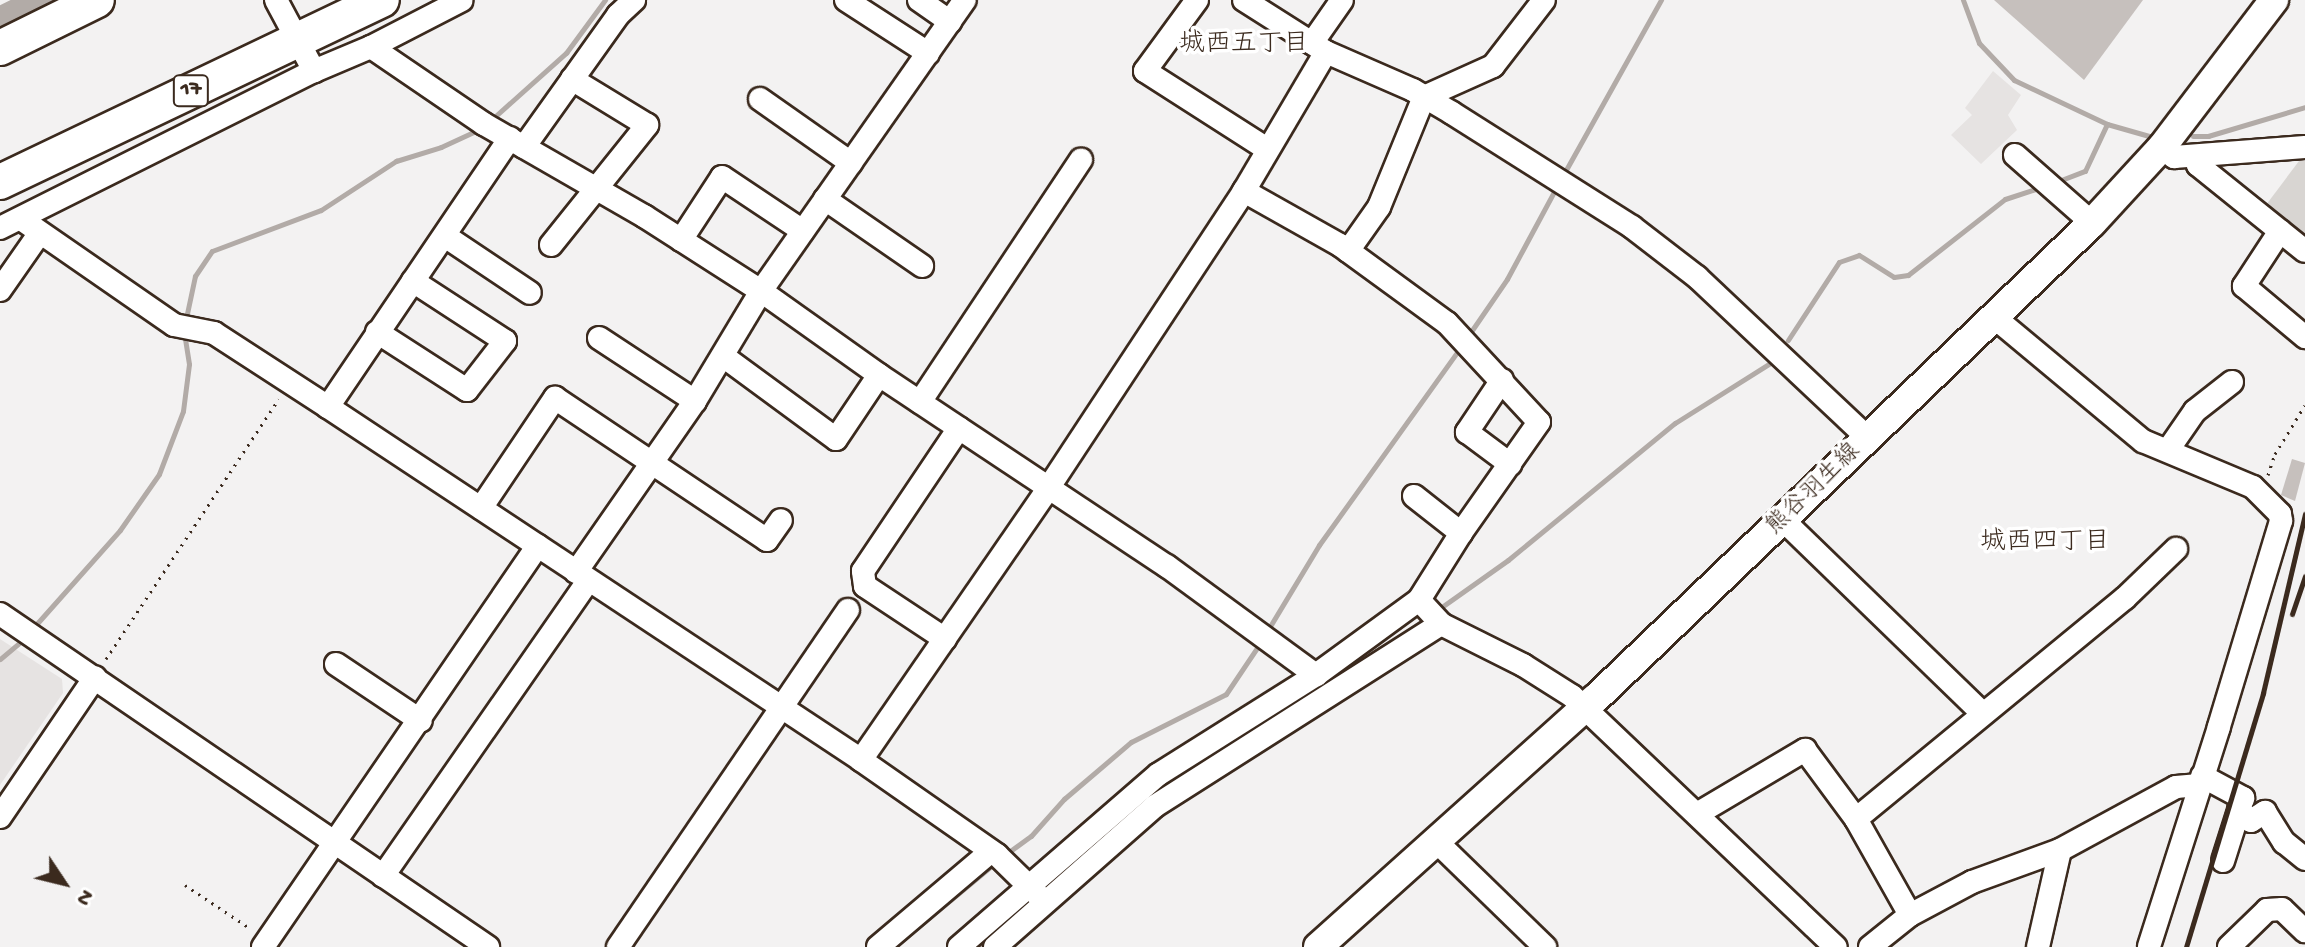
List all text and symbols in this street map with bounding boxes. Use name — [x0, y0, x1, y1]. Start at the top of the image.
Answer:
district label: 城西五丁目 — [1179, 30, 1309, 62]
road number: 17 — [171, 73, 211, 109]
street label: 熊谷羽生線 — [1761, 438, 1867, 542]
district label: 城西四丁目 — [1980, 528, 2110, 560]
north arrow — [24, 843, 104, 923]
text: N — [69, 883, 98, 910]

